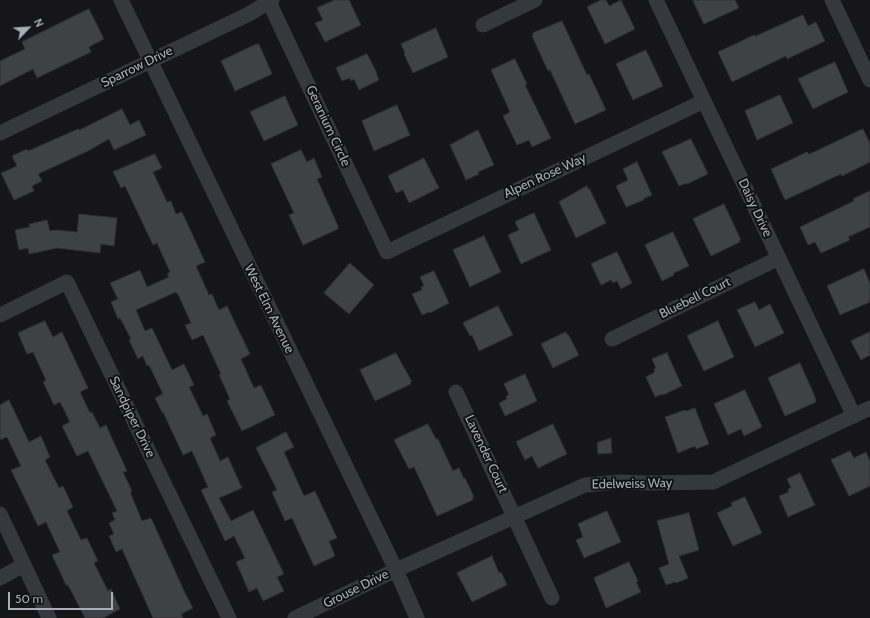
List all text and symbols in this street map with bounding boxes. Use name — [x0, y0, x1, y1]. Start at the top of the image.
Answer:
north arrow — [8, 8, 48, 48]
text: N — [31, 16, 47, 29]
street label: Sparrow Drive — [99, 43, 175, 91]
street label: Geranium Circle — [302, 83, 354, 169]
street label: Alpen Rose Way — [501, 150, 589, 202]
street label: Daisy Drive — [735, 176, 775, 240]
street label: West Elm Avenue — [241, 262, 297, 356]
street label: Bluebell Court — [657, 274, 733, 322]
street label: Sandpiper Drive — [106, 374, 158, 460]
street label: Lavender Court — [461, 413, 511, 495]
street label: Edelweiss Way — [592, 475, 672, 493]
street label: Grouse Drive — [321, 566, 391, 612]
scale bar — [10, 584, 115, 610]
text: 50 m — [15, 591, 43, 606]

